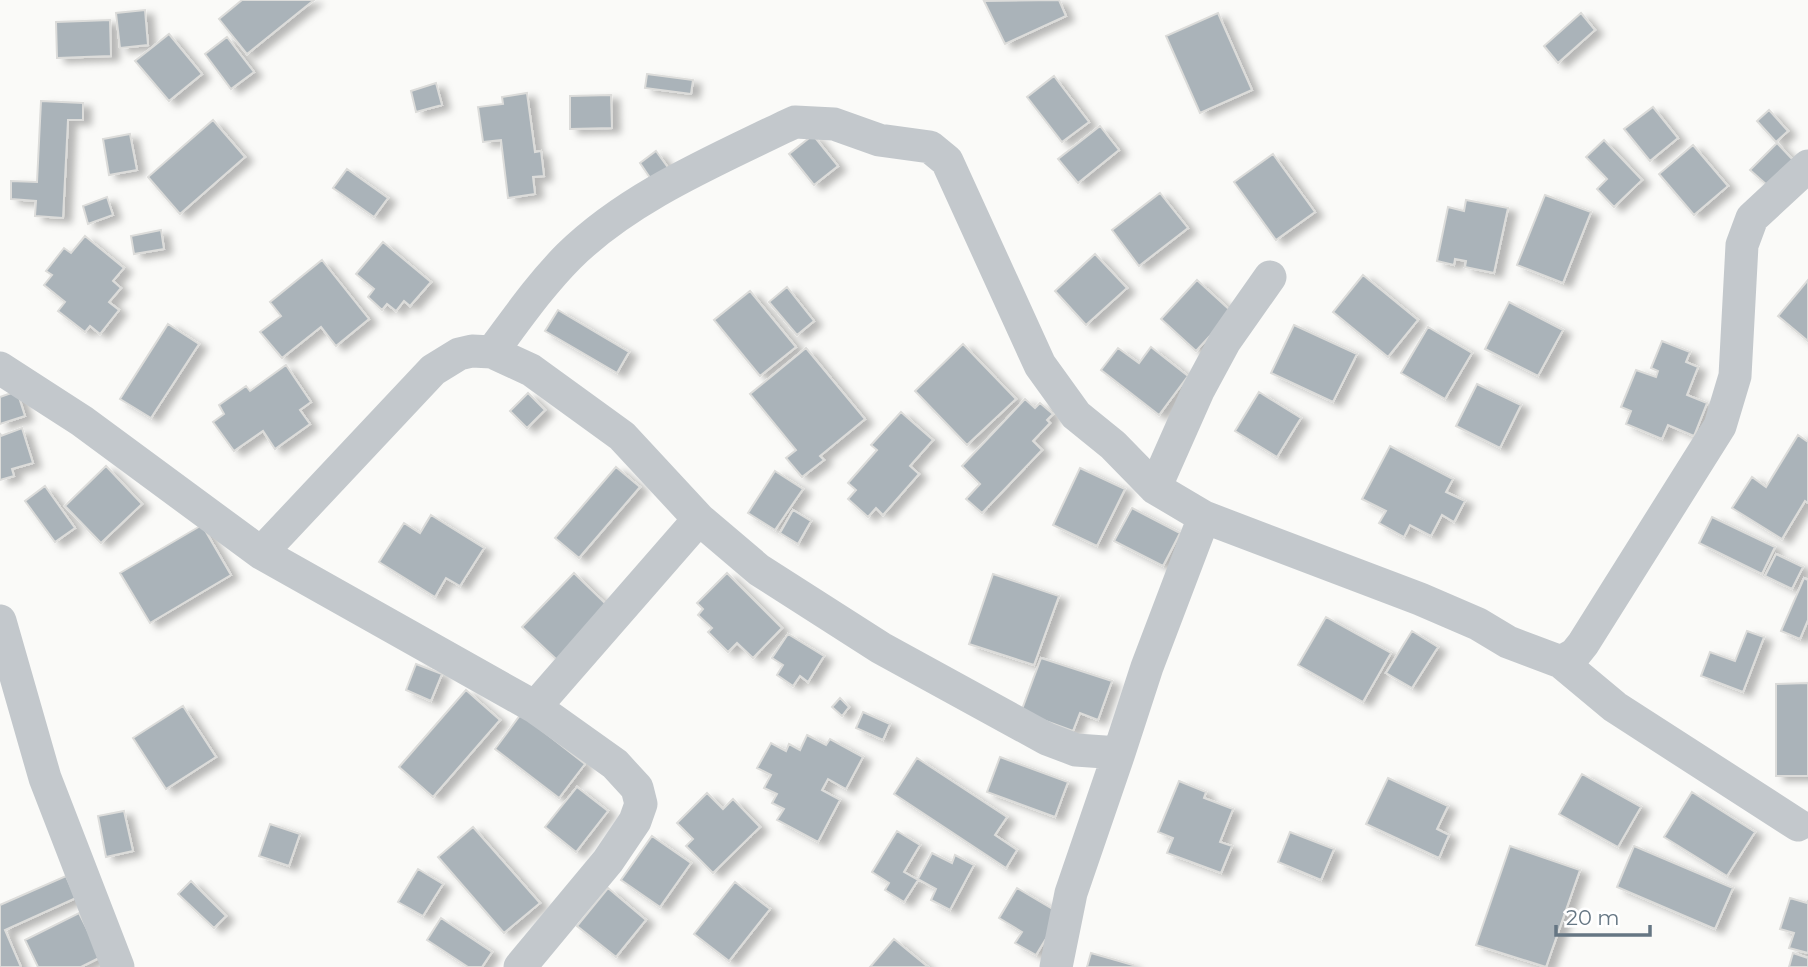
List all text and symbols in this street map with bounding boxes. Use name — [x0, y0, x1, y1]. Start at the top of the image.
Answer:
scale bar — [1556, 894, 1650, 938]
text: 20 m — [1566, 905, 1620, 930]

